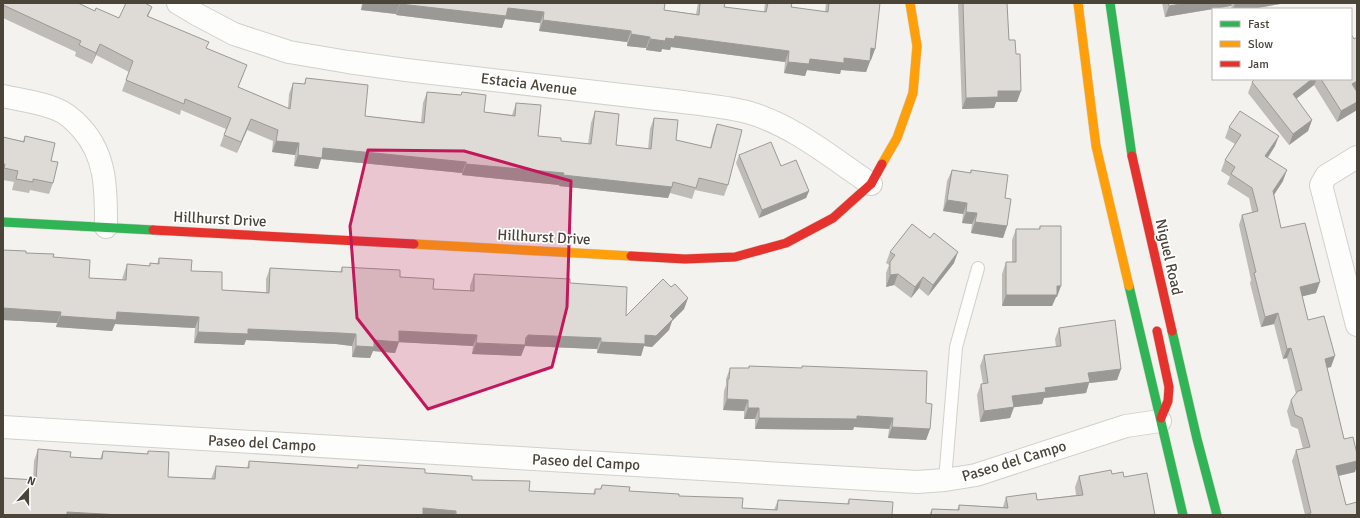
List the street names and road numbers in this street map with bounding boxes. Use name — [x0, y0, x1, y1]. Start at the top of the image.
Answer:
street label: Estacia Avenue — [480, 69, 578, 99]
street label: Hillhurst Drive — [173, 208, 267, 230]
street label: Niguel Road — [1151, 217, 1187, 297]
street label: Hillhurst Drive — [497, 226, 591, 248]
street label: Paseo del Campo — [207, 431, 317, 455]
street label: Paseo del Campo — [960, 436, 1069, 485]
street label: Paseo del Campo — [531, 450, 641, 474]

